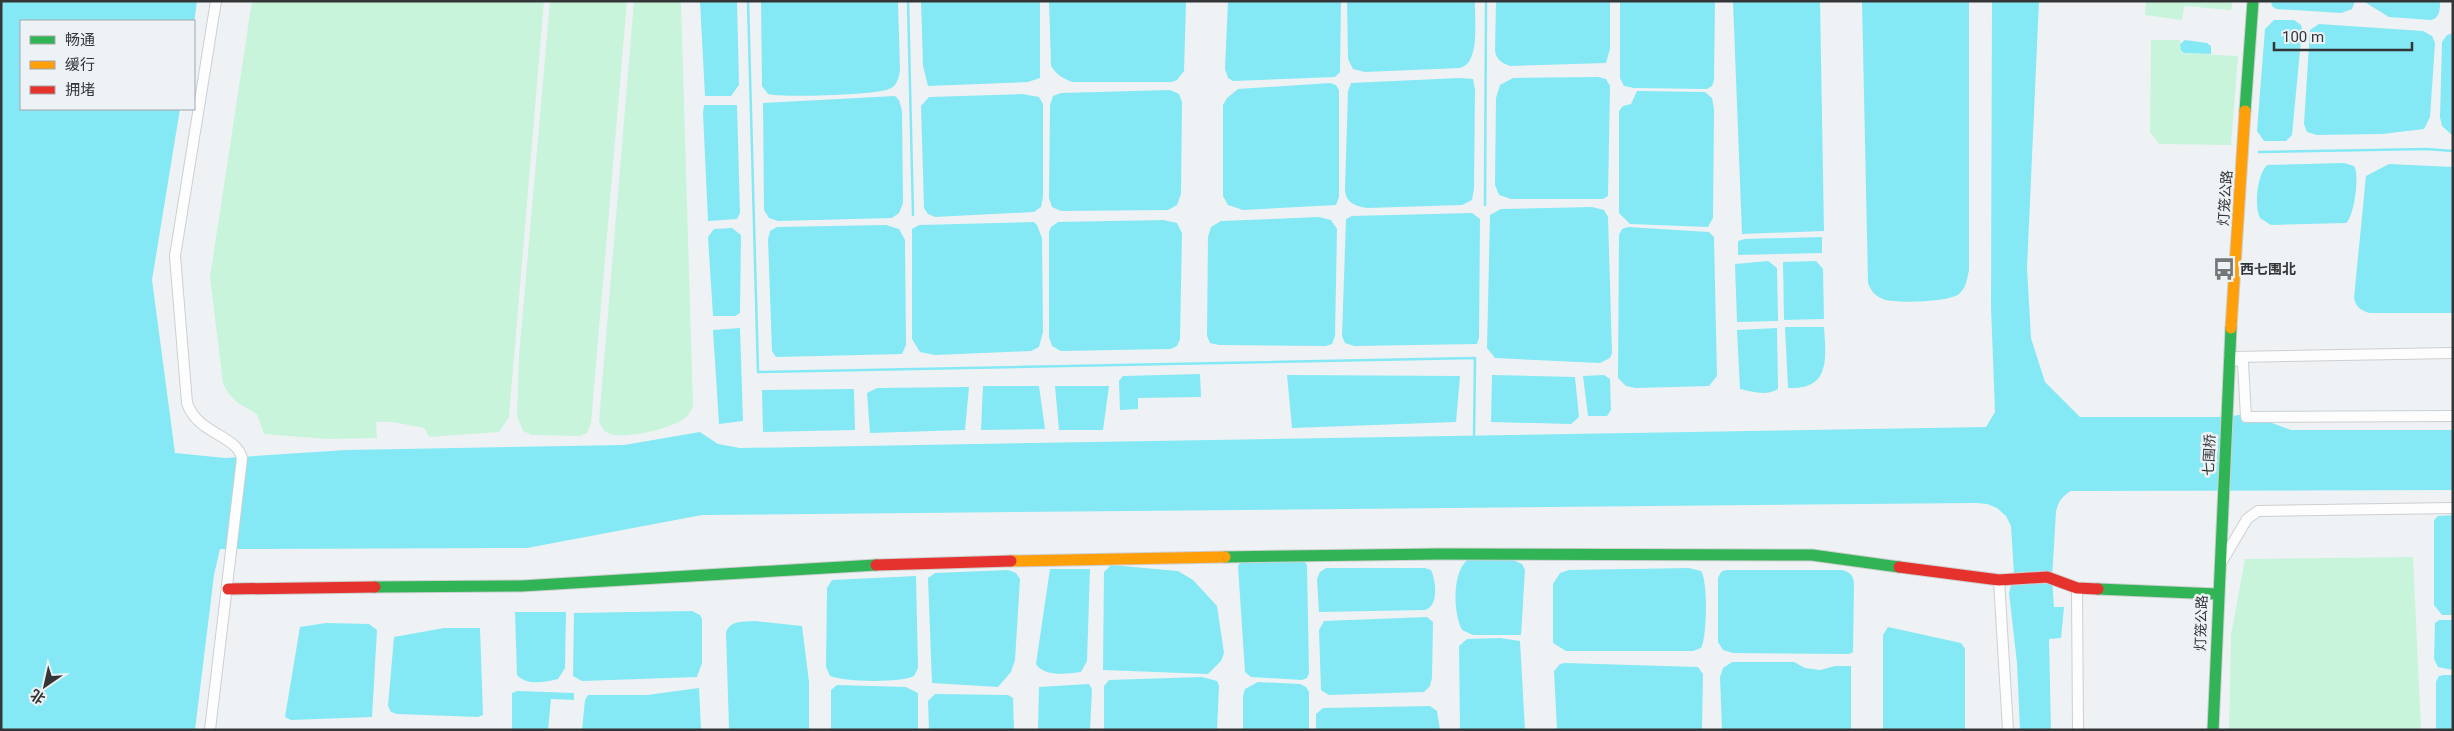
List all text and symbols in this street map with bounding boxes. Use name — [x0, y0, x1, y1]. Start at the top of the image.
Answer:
legend — [20, 20, 195, 110]
scale bar — [2274, 20, 2412, 52]
text: 100 m — [2282, 28, 2324, 46]
text: 畅通 — [65, 31, 95, 49]
text: 缓行 — [65, 56, 95, 74]
text: 拥堵 — [65, 81, 95, 99]
street label: 灯笼公路 — [2215, 170, 2235, 226]
bus stop icon: 西七围北 — [2211, 256, 2237, 282]
place label: 西七围北 — [2240, 261, 2296, 277]
street label: 七围桥 — [2200, 434, 2218, 476]
street label: 灯笼公路 — [2192, 595, 2210, 651]
north arrow — [20, 661, 70, 711]
text: 北 — [27, 686, 48, 707]

